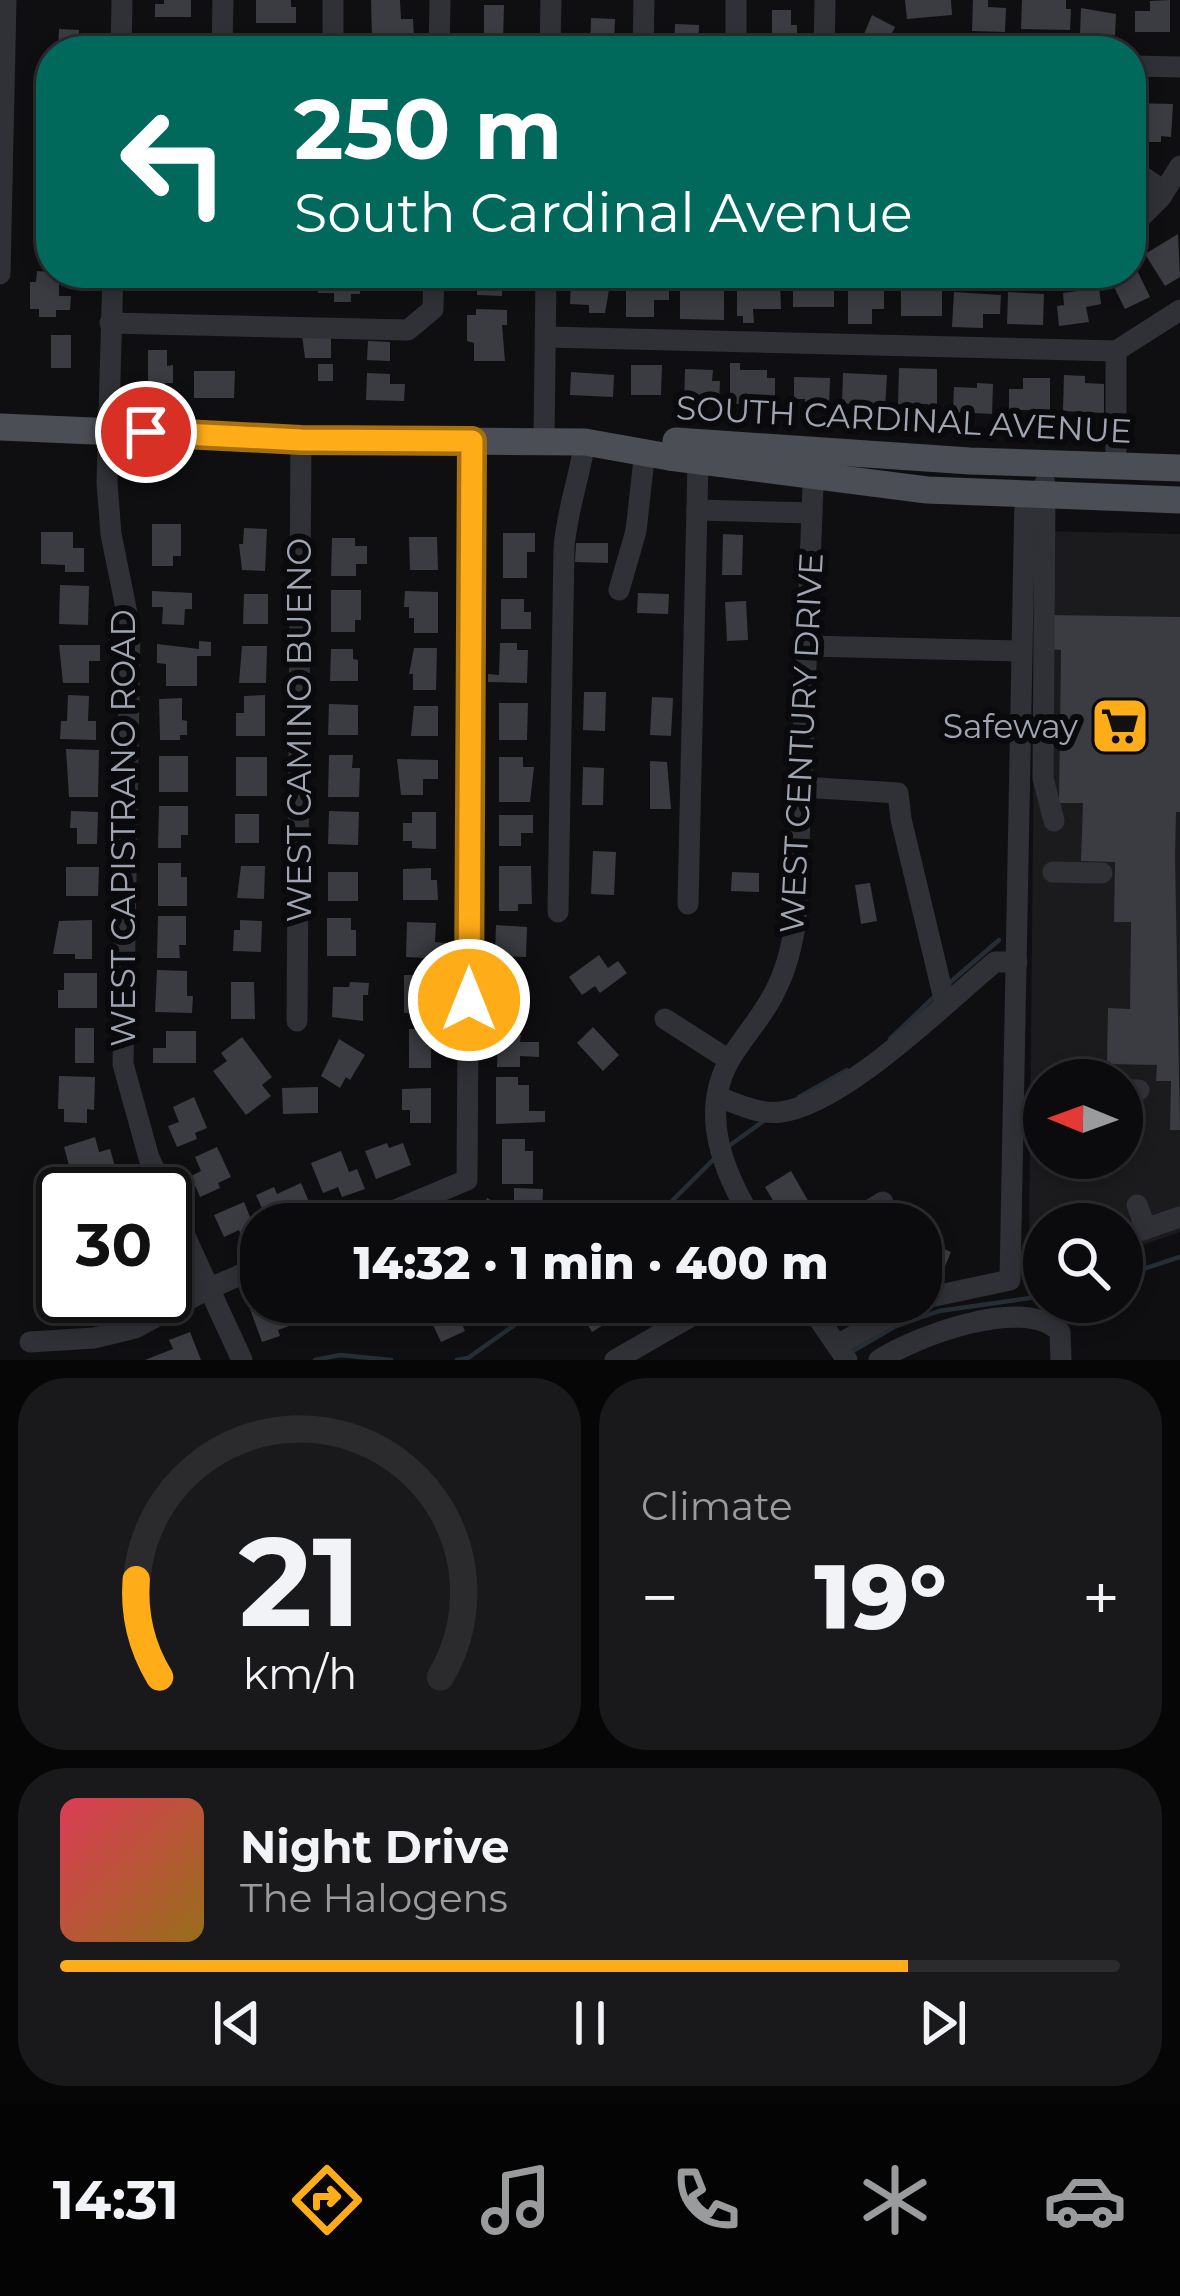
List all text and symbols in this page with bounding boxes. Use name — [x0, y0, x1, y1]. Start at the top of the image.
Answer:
text: 250 m — [294, 78, 562, 180]
icon: left — [96, 84, 252, 240]
text: South Cardinal Avenue — [294, 180, 913, 246]
pin — [95, 381, 197, 483]
street label: SOUTH CARDINAL AVENUE — [675, 387, 1133, 451]
icon: arrive — [113, 399, 179, 465]
street label: WEST CAMINO BUENO — [279, 538, 319, 922]
street label: WEST CENTURY DRIVE — [771, 552, 831, 934]
street label: WEST CAPISTRANO ROAD — [103, 609, 143, 1047]
supermarket icon: Safeway — [1089, 695, 1151, 757]
place label: Safeway — [943, 706, 1078, 746]
position arrow — [406, 937, 532, 1063]
north arrow — [1023, 1059, 1143, 1179]
map controls — [1023, 1059, 1143, 1323]
speed limit sign: 30 — [36, 1167, 192, 1323]
button: search — [1023, 1203, 1143, 1323]
text: 14:32 · 1 min · 400 m — [353, 1235, 829, 1290]
text: Climate — [641, 1482, 793, 1530]
text: 21 — [238, 1505, 361, 1657]
text: 19° — [814, 1542, 947, 1652]
text: − — [641, 1557, 679, 1638]
text: + — [1082, 1557, 1120, 1638]
text: km/h — [242, 1647, 357, 1700]
text: Night Drive — [240, 1819, 509, 1874]
text: The Halogens — [240, 1874, 508, 1922]
icon: previous — [204, 1990, 270, 2056]
icon: pause — [557, 1990, 623, 2056]
icon: next — [910, 1990, 976, 2056]
icon: directions — [285, 2158, 369, 2242]
icon: music — [474, 2158, 558, 2242]
icon: phone — [664, 2158, 748, 2242]
icon: climate — [853, 2158, 937, 2242]
icon: car — [1043, 2158, 1127, 2242]
text: 14:31 — [53, 2167, 179, 2233]

